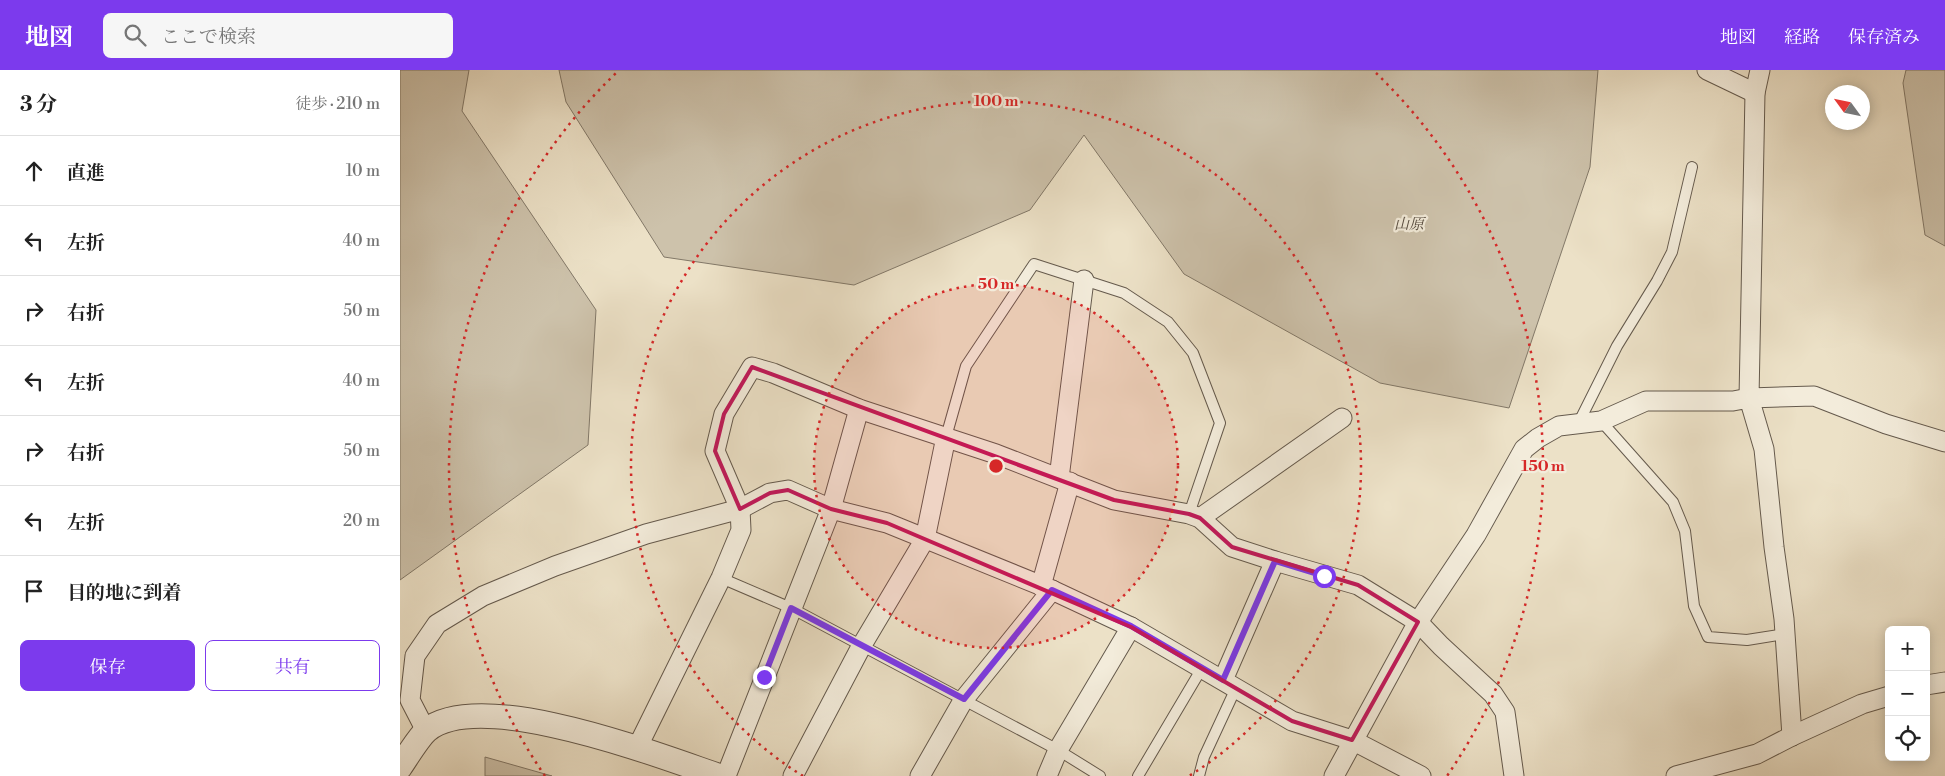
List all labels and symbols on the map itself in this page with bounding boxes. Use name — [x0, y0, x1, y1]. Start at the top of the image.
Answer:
north arrow — [1825, 85, 1870, 130]
text: 100 m — [974, 92, 1019, 111]
park label: 山原 — [1394, 215, 1427, 234]
text: 50 m — [978, 275, 1014, 294]
centre of rings — [987, 457, 1005, 475]
text: 150 m — [1521, 457, 1565, 476]
route start — [1313, 565, 1336, 588]
route end — [753, 666, 776, 689]

